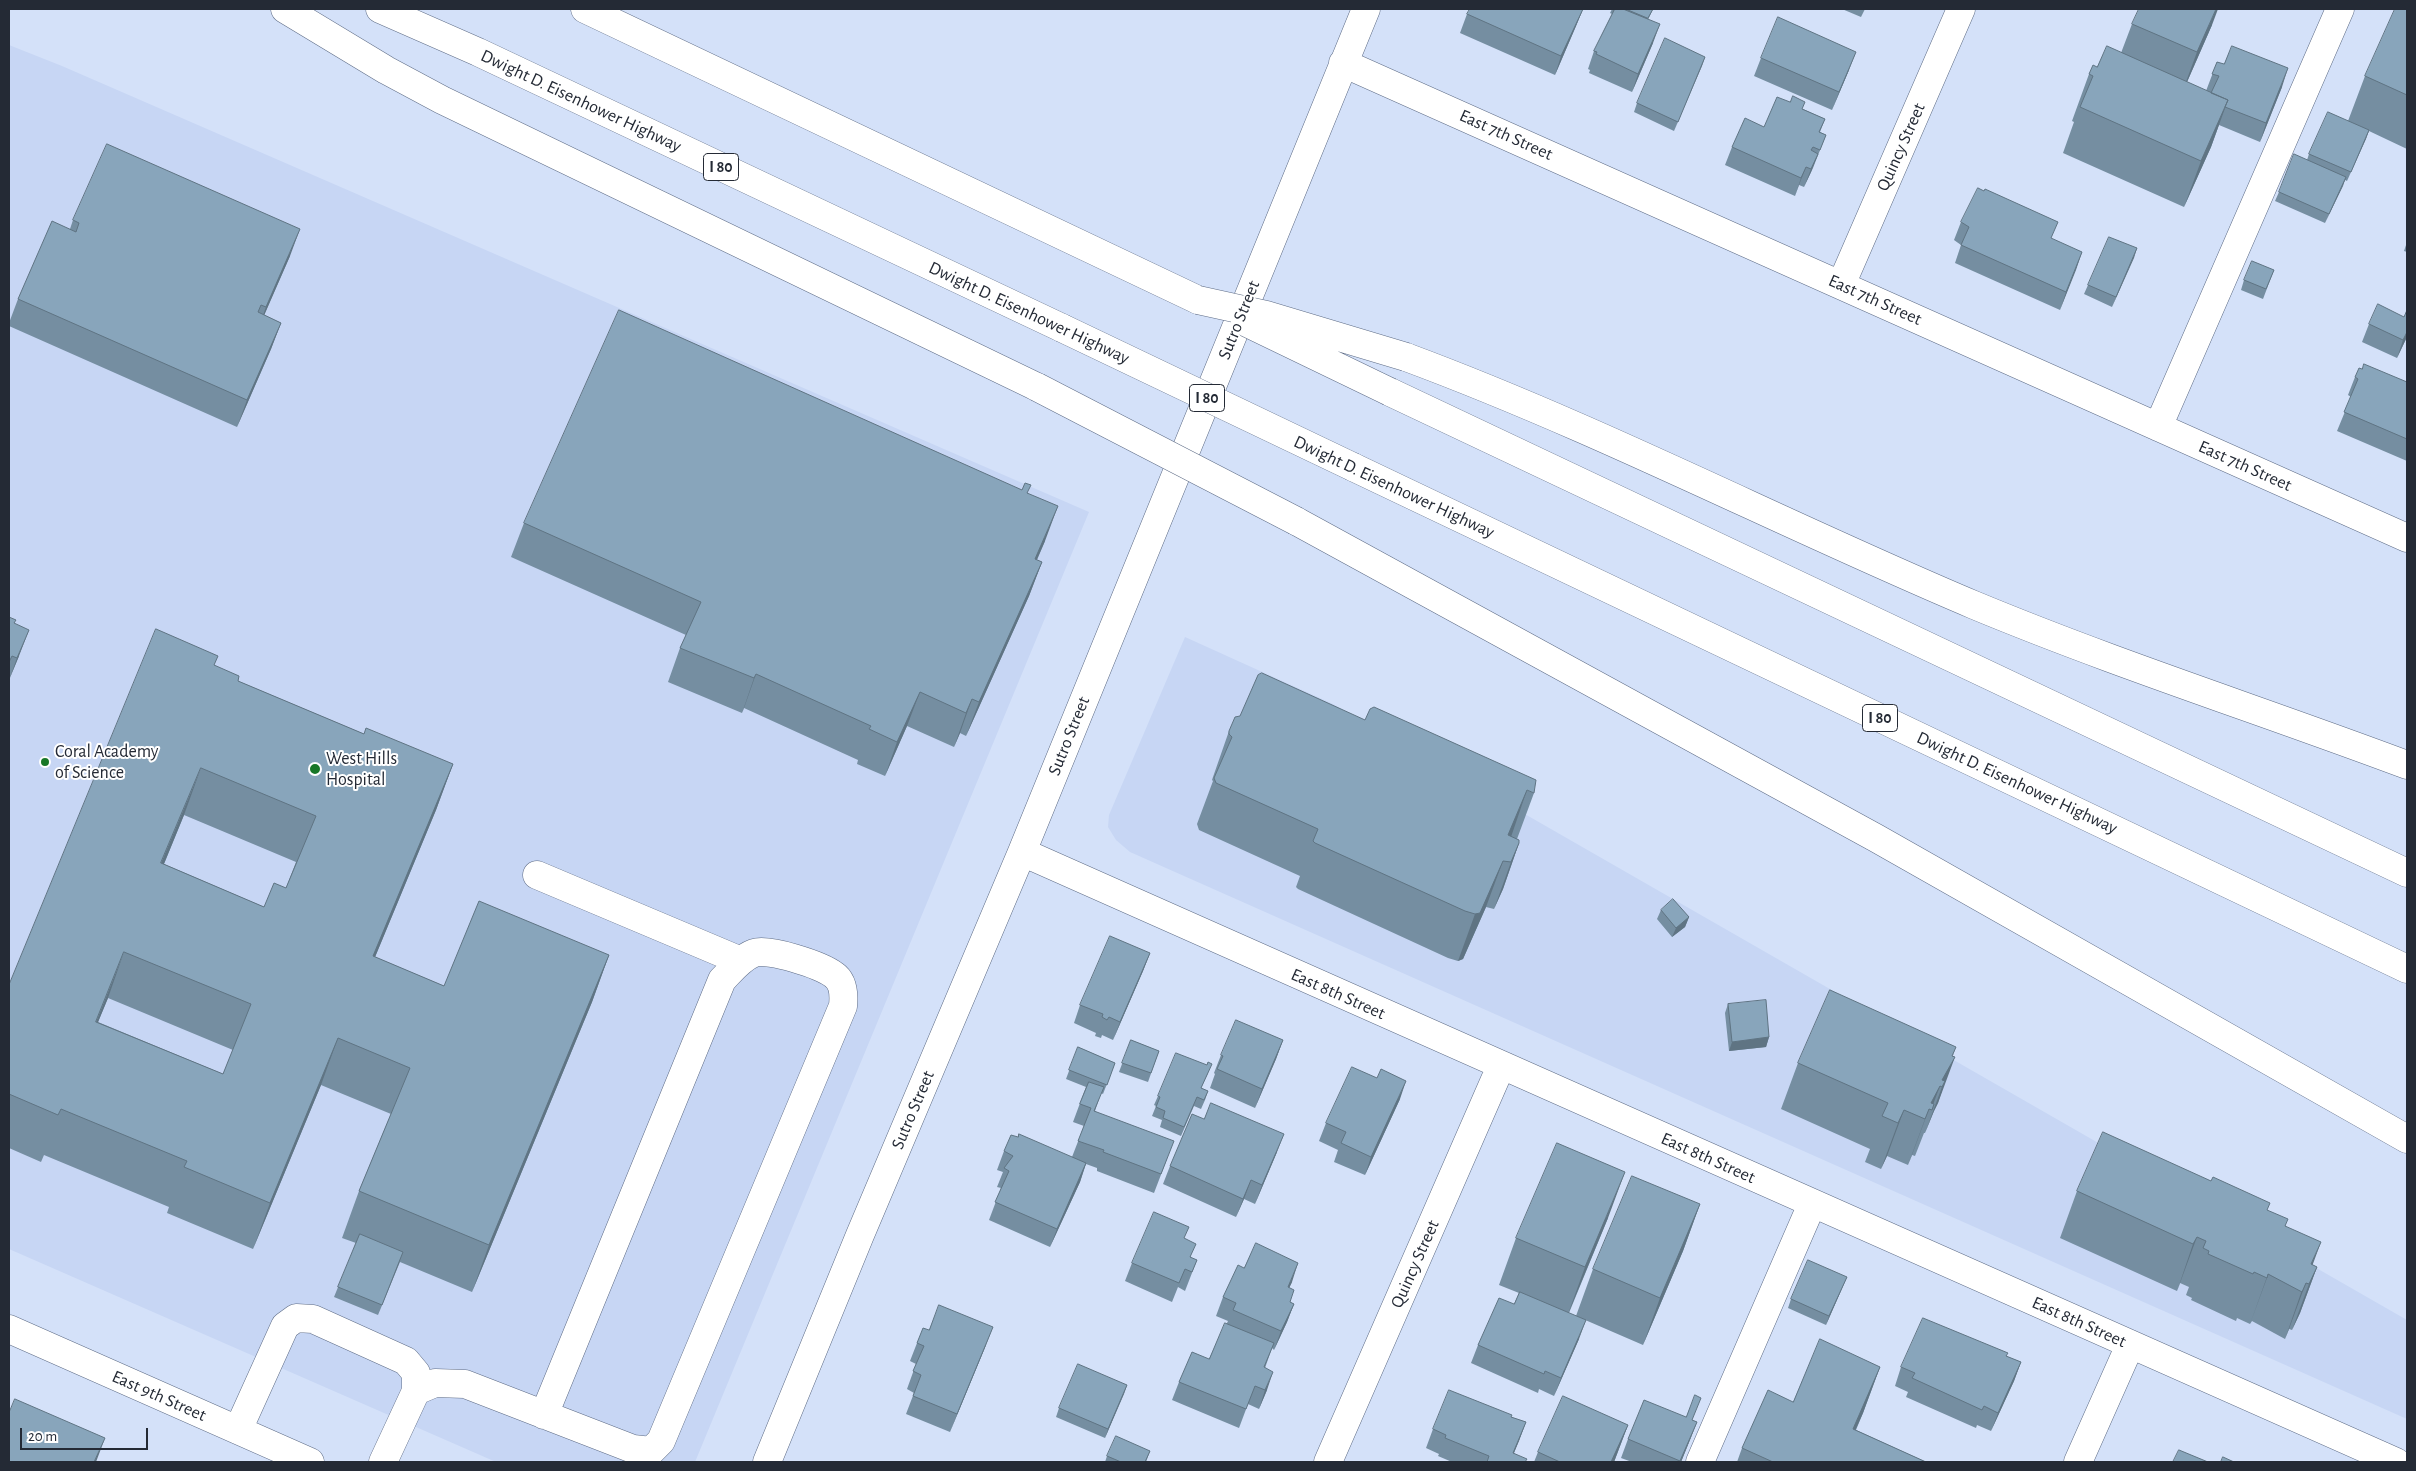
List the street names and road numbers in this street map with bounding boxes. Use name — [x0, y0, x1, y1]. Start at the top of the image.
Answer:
street label: Dwight D. Eisenhower Highway — [477, 45, 685, 157]
street label: Quincy Street — [1872, 100, 1930, 194]
street label: East 7th Street — [1456, 105, 1556, 165]
road number: I 80 — [704, 154, 738, 180]
street label: Dwight D. Eisenhower Highway — [925, 257, 1133, 369]
street label: East 7th Street — [1825, 270, 1925, 330]
street label: Sutro Street — [1213, 277, 1265, 363]
road number: I 80 — [1190, 384, 1224, 412]
street label: Dwight D. Eisenhower Highway — [1290, 431, 1498, 543]
street label: East 7th Street — [2195, 436, 2295, 496]
street label: Sutro Street — [1043, 693, 1095, 779]
road number: I 80 — [1862, 704, 1898, 731]
street label: Dwight D. Eisenhower Highway — [1913, 727, 2121, 839]
street label: East 8th Street — [1287, 964, 1389, 1024]
street label: Sutro Street — [887, 1067, 939, 1153]
street label: East 8th Street — [1657, 1128, 1759, 1188]
street label: Quincy Street — [1386, 1217, 1444, 1311]
street label: East 8th Street — [2028, 1292, 2130, 1352]
street label: East 9th Street — [109, 1366, 209, 1426]

